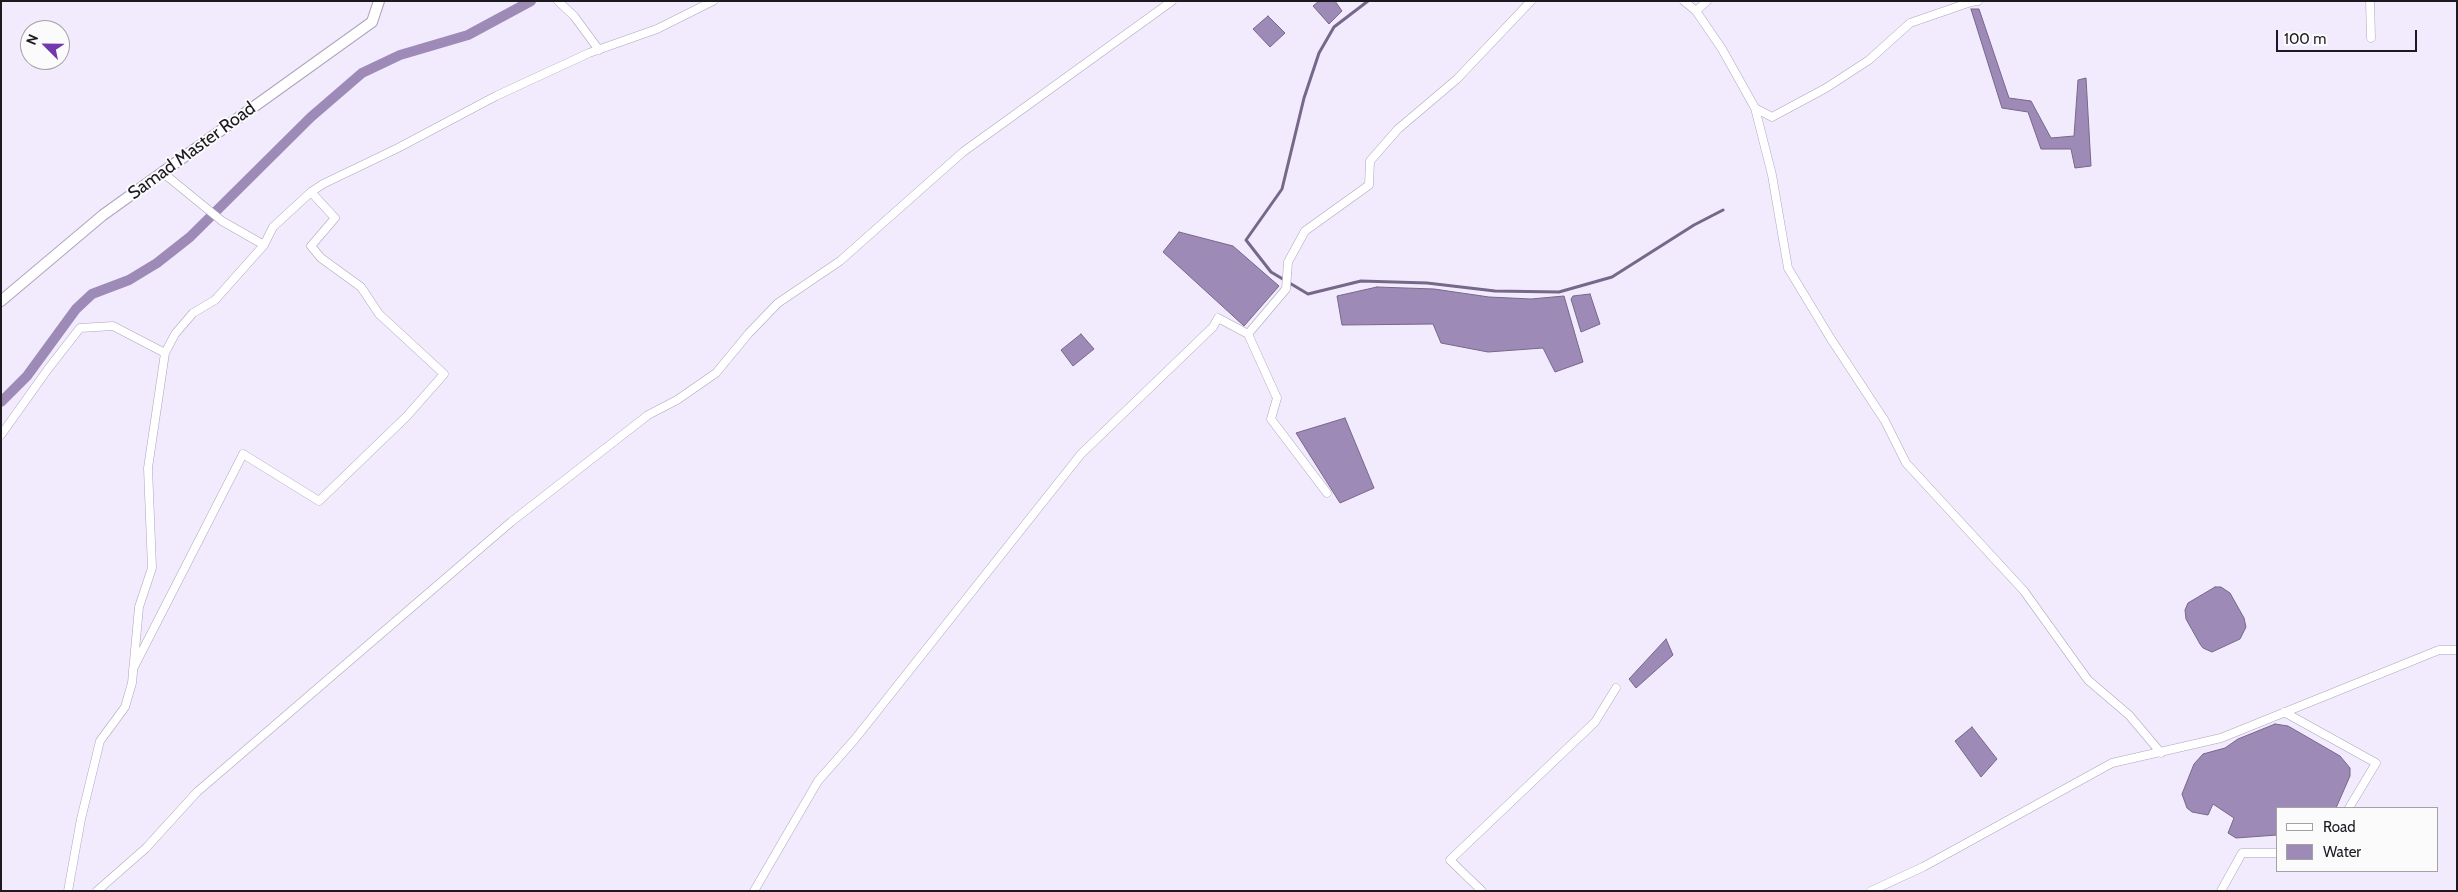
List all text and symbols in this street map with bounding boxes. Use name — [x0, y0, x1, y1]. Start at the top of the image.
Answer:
north arrow — [20, 20, 70, 70]
scale bar — [2278, 20, 2419, 52]
text: 100 m — [2284, 30, 2326, 48]
text: N — [22, 31, 42, 48]
street label: Samad Master Road — [124, 98, 260, 204]
legend — [2276, 807, 2438, 872]
text: Road — [2323, 818, 2356, 836]
text: Water — [2323, 843, 2361, 861]

